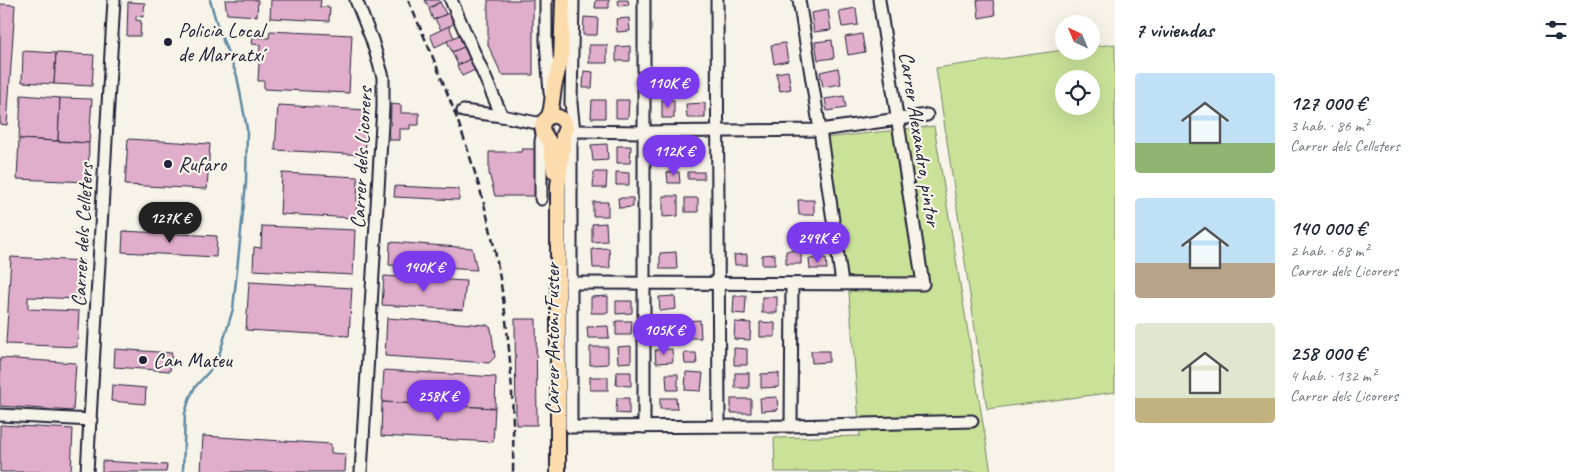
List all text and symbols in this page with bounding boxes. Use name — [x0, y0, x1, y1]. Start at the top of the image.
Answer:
north arrow — [1055, 15, 1100, 60]
map controls — [1055, 15, 1100, 115]
icon: filters — [1542, 16, 1570, 44]
place label: Policia Local de Marratxí — [178, 17, 268, 67]
text: 7 viviendas — [1135, 17, 1214, 43]
marker: Policia Local de Marratxí — [162, 36, 174, 48]
street label: Carrer Alexandro, pintor — [893, 50, 947, 230]
pin: 110K € — [627, 66, 709, 109]
button: locate — [1055, 70, 1100, 115]
text: 110K € — [648, 73, 688, 93]
street label: Carrer dels Licorers — [344, 85, 378, 229]
text: 127 000 € — [1290, 90, 1366, 116]
icon: home — [1175, 93, 1235, 153]
text: 3 hab. · 86 m² — [1290, 116, 1369, 136]
pin: 112K € — [633, 134, 715, 177]
text: Carrer dels Celleters — [1290, 136, 1400, 156]
text: 112K € — [654, 141, 694, 161]
place label: Rufaro — [178, 151, 228, 177]
marker: Rufaro — [162, 158, 174, 170]
street label: Carrer dels Celleters — [65, 161, 99, 308]
pin: 127K € — [129, 202, 211, 244]
text: 127K € — [150, 208, 190, 228]
text: 140 000 € — [1290, 215, 1366, 241]
icon: home — [1175, 218, 1235, 278]
pin: 249K € — [777, 222, 859, 264]
text: 249K € — [798, 228, 838, 248]
text: 2 hab. · 68 m² — [1290, 241, 1369, 261]
pin: 140K € — [383, 250, 465, 293]
text: 140K € — [404, 257, 444, 277]
text: Carrer dels Licorers — [1290, 261, 1398, 281]
street label: Carrer Antoni Fuster — [539, 262, 565, 415]
pin: 105K € — [623, 314, 705, 356]
text: 105K € — [644, 320, 684, 340]
text: 258 000 € — [1290, 340, 1366, 366]
icon: home — [1175, 343, 1235, 403]
place label: Can Mateu — [153, 347, 233, 373]
marker: Can Mateu — [137, 354, 149, 366]
text: 4 hab. · 132 m² — [1290, 366, 1376, 386]
pin: 258K € — [397, 380, 479, 422]
text: 258K € — [418, 386, 458, 406]
text: Carrer dels Licorers — [1290, 386, 1398, 406]

